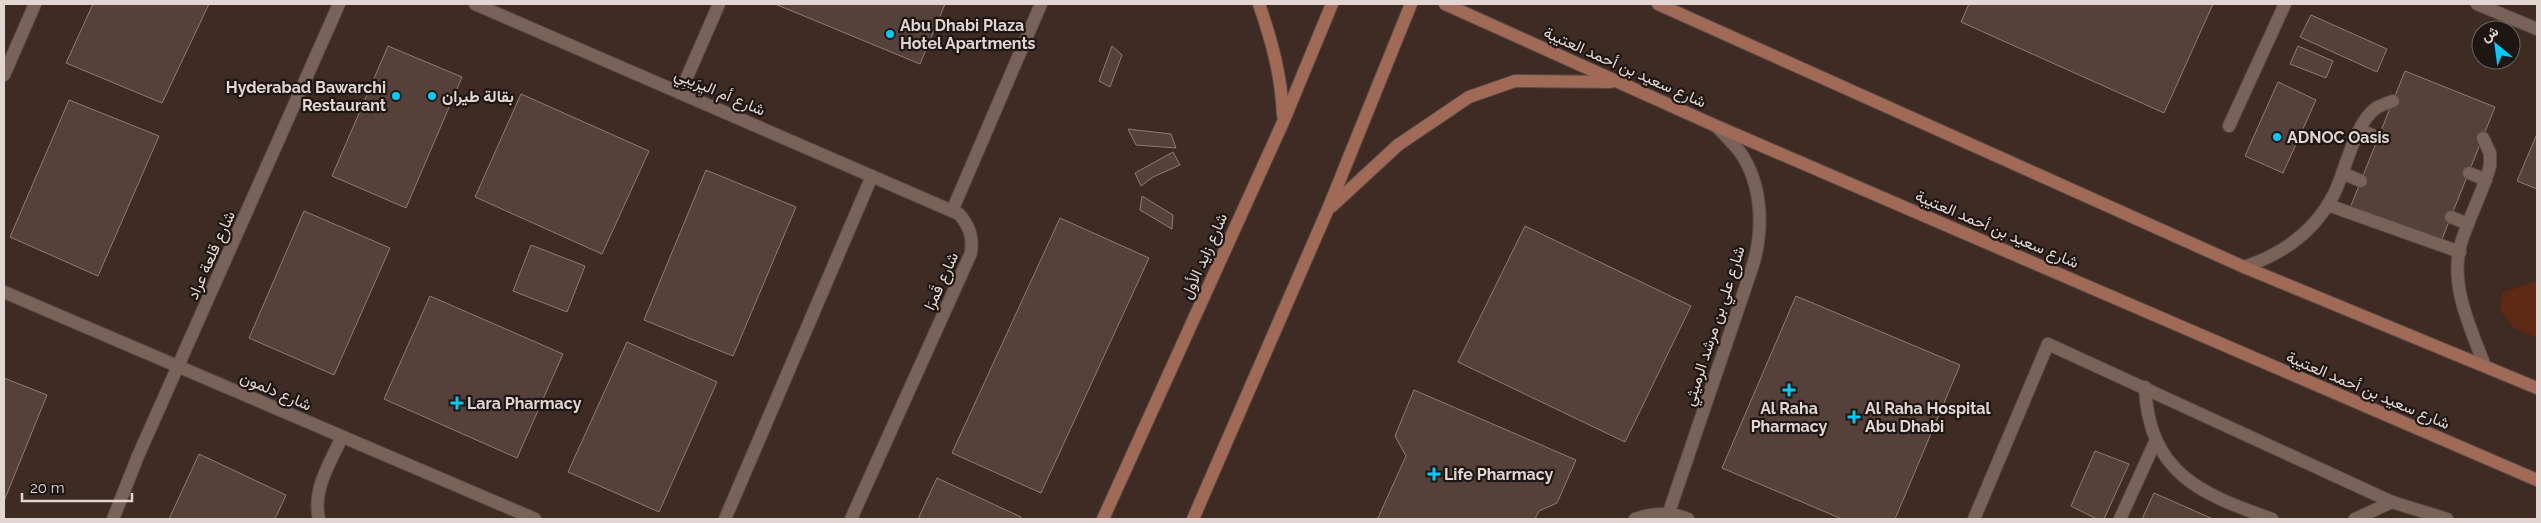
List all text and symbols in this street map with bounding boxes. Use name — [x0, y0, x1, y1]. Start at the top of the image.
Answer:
place label: Abu Dhabi Plaza Hotel Apartments — [900, 16, 1036, 53]
north arrow — [2471, 20, 2521, 70]
text: ش — [2478, 22, 2502, 46]
street label: شارع سعيد بن أحمد العتيبة — [1540, 23, 1709, 113]
marker: Abu Dhabi Plaza Hotel Apartments — [884, 28, 896, 40]
street label: شارع أم اليِرَيبِي — [670, 64, 768, 123]
place label: Hyderabad Bawarchi Restaurant — [226, 78, 386, 115]
place label: بقالة طيران — [442, 87, 514, 107]
marker: Hyderabad Bawarchi Restaurant — [390, 90, 402, 102]
marker: بقالة طيران — [426, 90, 438, 102]
place label: ADNOC Oasis — [2287, 128, 2389, 147]
marker: ADNOC Oasis — [2271, 131, 2283, 143]
street label: شارع سعيد بن أحمد العتيبة — [1912, 186, 2082, 274]
street label: شارع قلعة عراد — [183, 208, 241, 303]
street label: شارع زايد الأول — [1177, 210, 1233, 303]
street label: شارع علي بن مرشد الرميثي — [1679, 244, 1753, 410]
street label: شارع قَمرَا — [919, 249, 964, 314]
street label: شارع سعيد بن أحمد العتيبة — [2283, 347, 2453, 435]
street label: شارع دلمون — [237, 367, 315, 416]
marker: Al Raha Pharmacy — [1783, 384, 1795, 396]
place label: Lara Pharmacy — [467, 394, 582, 413]
marker: Lara Pharmacy — [451, 397, 463, 409]
place label: Al Raha Pharmacy — [1751, 399, 1828, 436]
place label: Al Raha Hospital Abu Dhabi — [1865, 399, 1991, 436]
marker: Al Raha Hospital Abu Dhabi — [1847, 410, 1861, 424]
place label: Life Pharmacy — [1444, 465, 1554, 484]
marker: Life Pharmacy — [1428, 468, 1440, 480]
scale bar — [22, 470, 132, 502]
text: 20 m — [30, 479, 65, 497]

